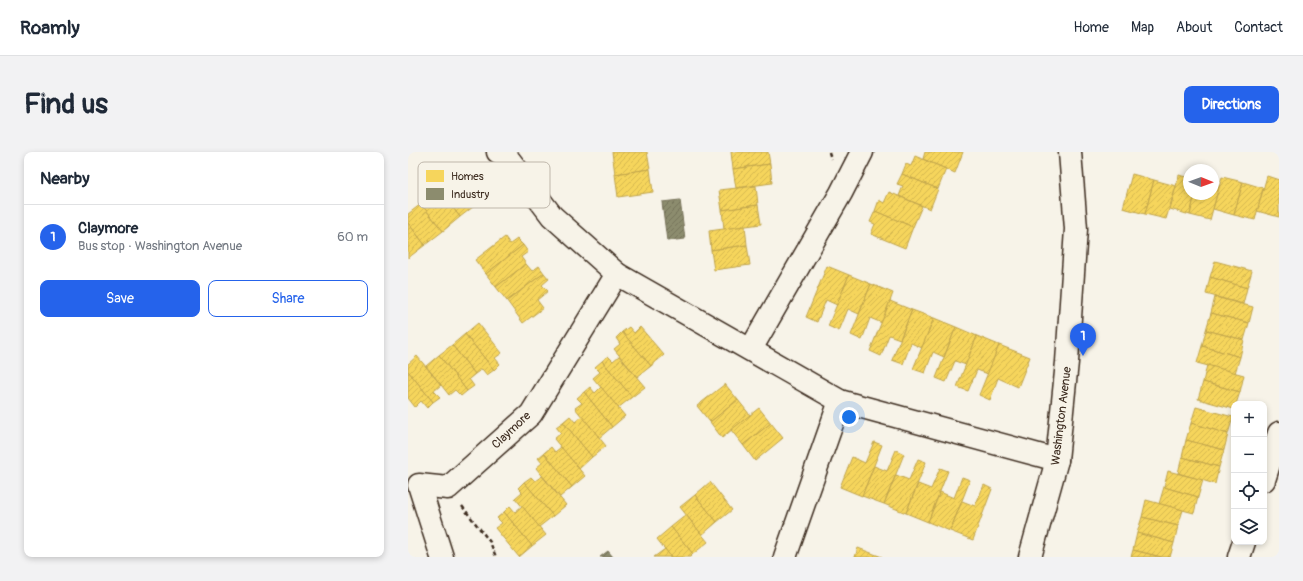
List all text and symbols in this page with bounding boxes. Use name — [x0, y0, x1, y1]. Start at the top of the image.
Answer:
text: Roamly — [20, 16, 80, 40]
text: Home — [1074, 19, 1109, 36]
text: Map — [1131, 19, 1154, 36]
text: About — [1176, 19, 1212, 36]
text: Contact — [1234, 19, 1283, 36]
button: Directions — [1184, 86, 1279, 123]
text: Find us — [24, 87, 108, 122]
legend — [418, 162, 550, 208]
north arrow — [1183, 164, 1219, 200]
text: Nearby — [40, 168, 89, 189]
text: Homes — [451, 170, 484, 183]
text: Industry — [451, 188, 490, 201]
text: Claymore — [78, 219, 138, 238]
text: 1 — [50, 229, 56, 245]
text: 60 m — [337, 229, 368, 245]
text: Bus stop · Washington Avenue — [78, 238, 242, 254]
button: Save — [40, 280, 200, 317]
button: Share — [208, 280, 368, 317]
pin: 1 — [1070, 323, 1096, 356]
street label: Washington Avenue — [1048, 366, 1075, 466]
map controls — [1231, 401, 1267, 545]
button: + — [1231, 401, 1267, 437]
your location — [839, 407, 859, 427]
street label: Claymore — [489, 408, 534, 452]
button: − — [1231, 437, 1267, 473]
button: locate — [1231, 473, 1267, 509]
button: layers — [1231, 509, 1267, 545]

